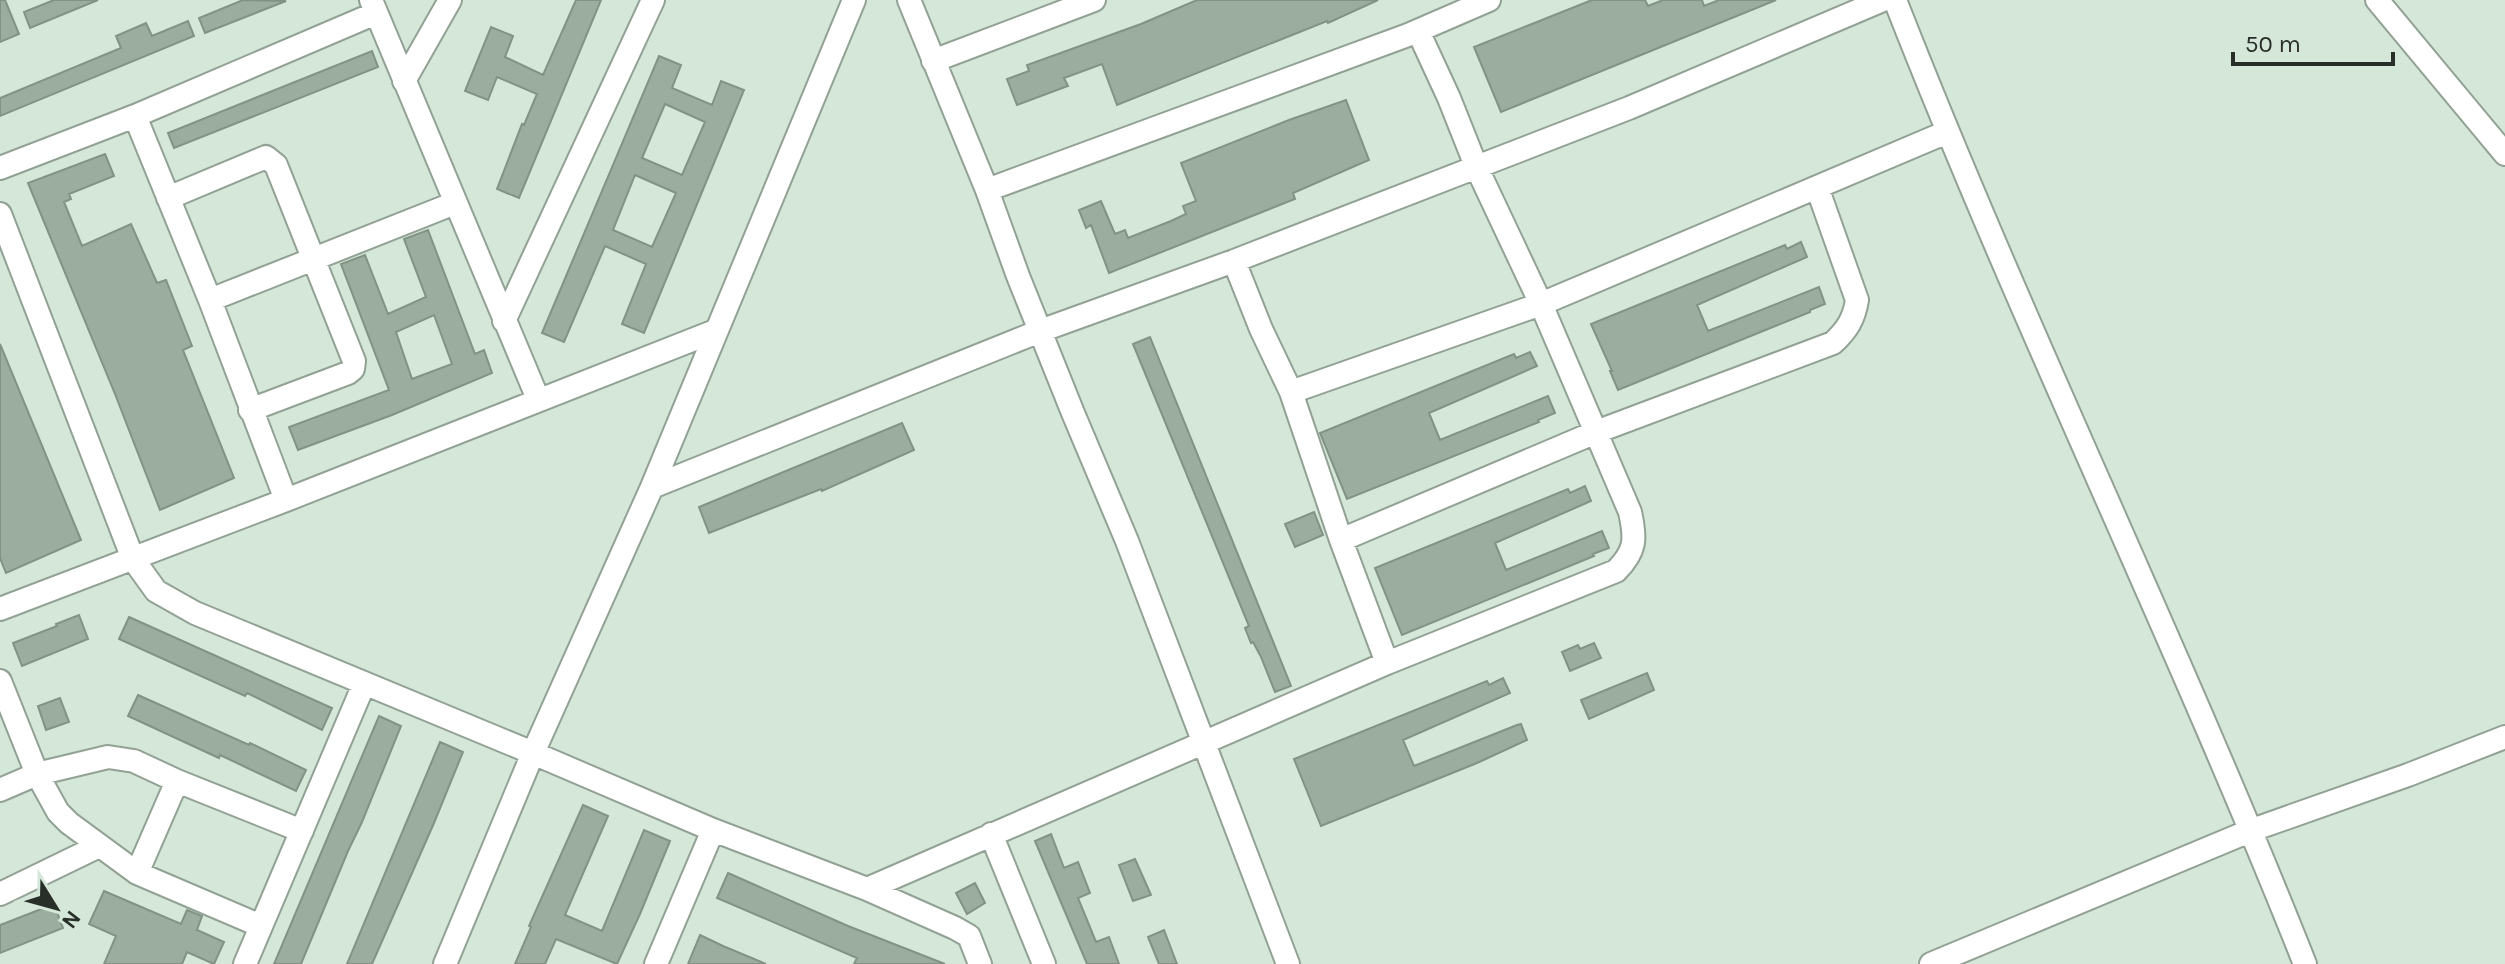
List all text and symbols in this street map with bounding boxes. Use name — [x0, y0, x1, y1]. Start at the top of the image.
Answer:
scale bar — [2233, 16, 2393, 66]
text: 50 m — [2245, 30, 2301, 58]
north arrow — [16, 868, 96, 948]
text: N — [56, 905, 86, 934]

